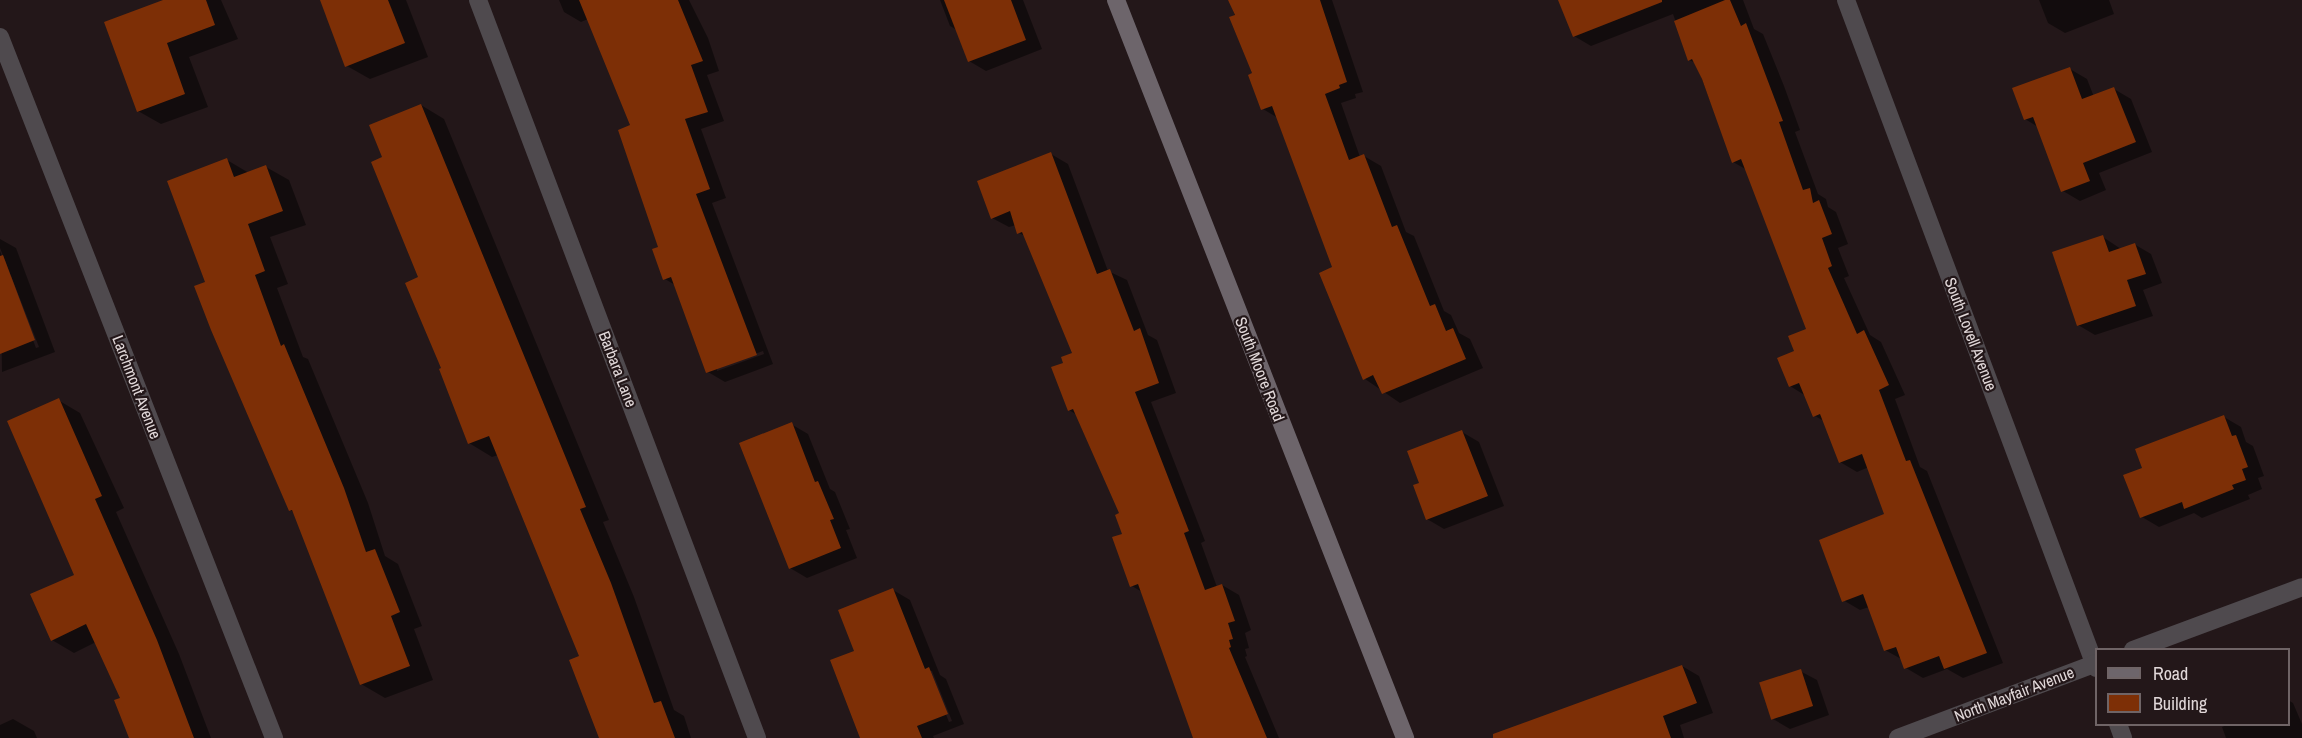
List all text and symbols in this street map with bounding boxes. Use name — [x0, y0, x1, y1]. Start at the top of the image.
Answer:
street label: South Lovell Avenue — [1941, 274, 2001, 394]
street label: South Moore Road — [1231, 314, 1289, 424]
street label: Barbara Lane — [595, 328, 641, 410]
street label: Larchmont Avenue — [108, 332, 166, 442]
legend — [2095, 648, 2290, 726]
text: Road — [2153, 661, 2188, 686]
street label: North Mayfair Avenue — [1951, 662, 2077, 726]
text: Building — [2153, 691, 2207, 716]

